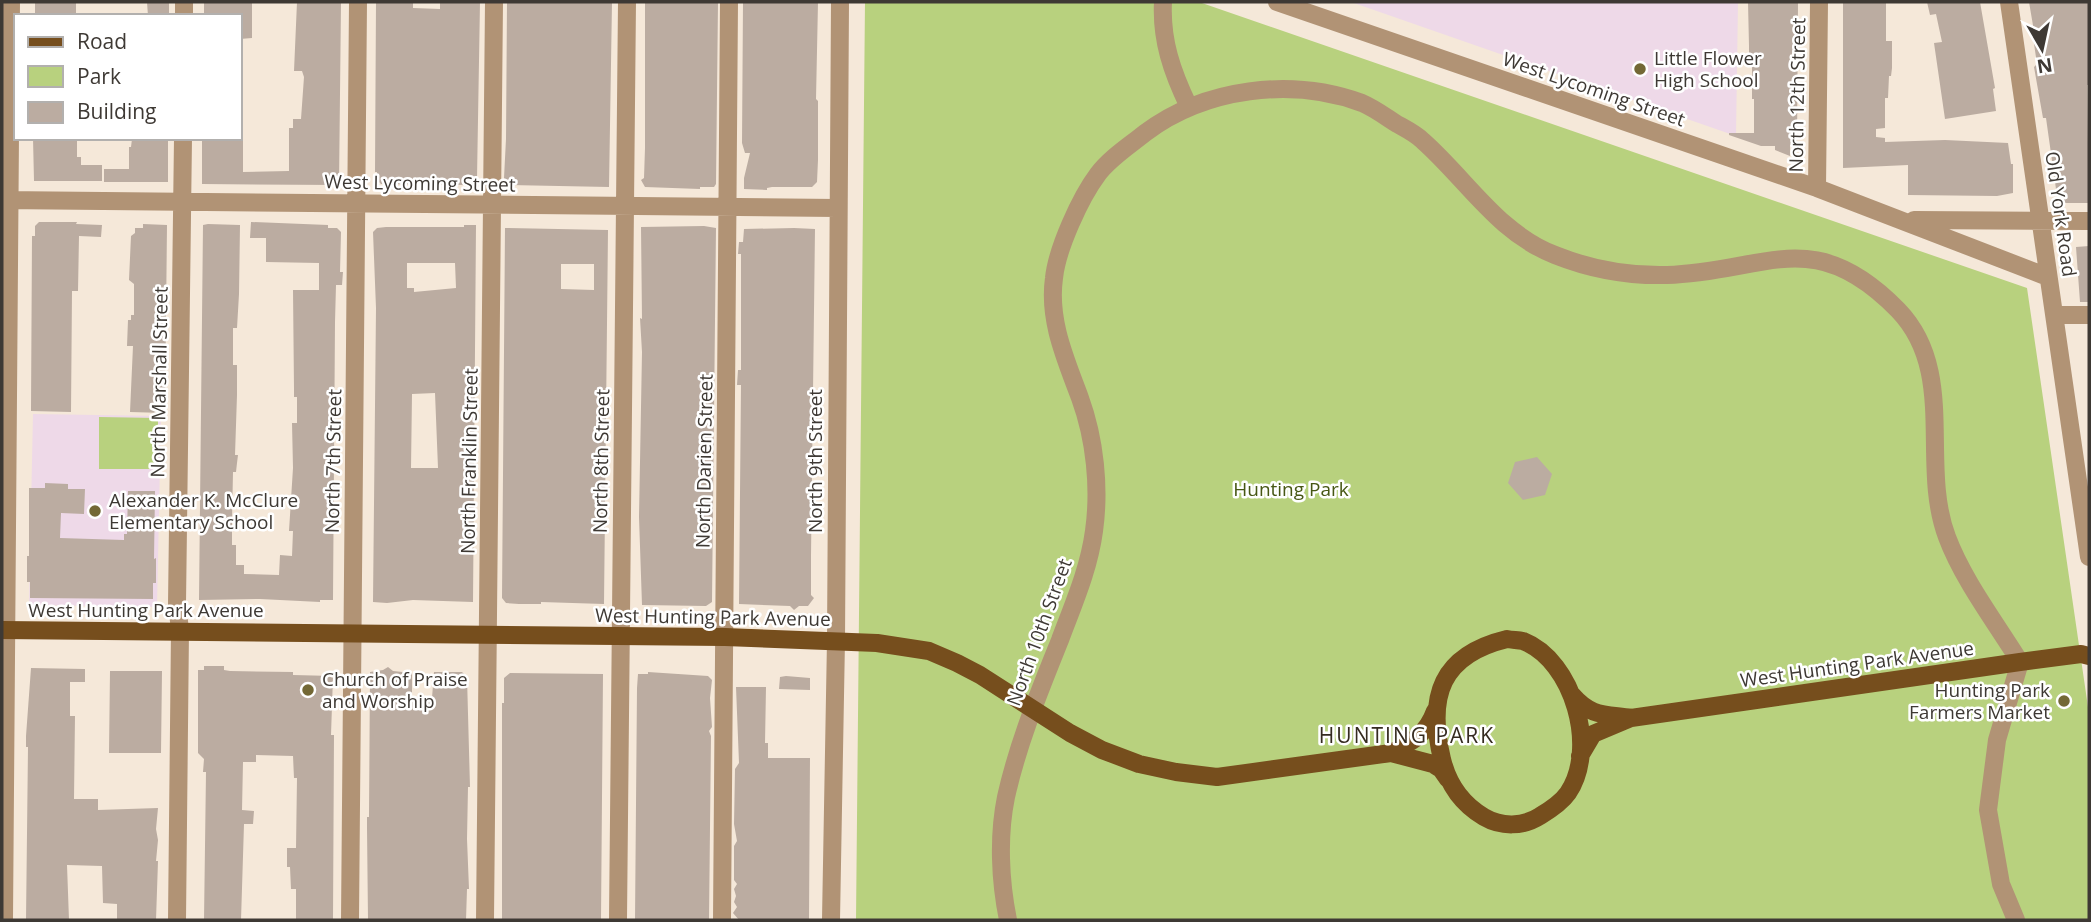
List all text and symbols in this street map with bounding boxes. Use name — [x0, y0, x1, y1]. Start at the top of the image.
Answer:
legend — [14, 14, 242, 140]
north arrow — [2007, 14, 2077, 84]
street label: North 12th Street — [1783, 17, 1811, 173]
text: Road — [77, 27, 127, 55]
place label: Little Flower High School — [1654, 45, 1762, 93]
street label: West Lycoming Street — [1499, 46, 1689, 133]
text: N — [2035, 52, 2054, 80]
marker: Little Flower High School — [1632, 61, 1648, 77]
text: Park — [77, 62, 121, 90]
text: Building — [77, 97, 156, 125]
street label: Old York Road — [2039, 150, 2083, 278]
street label: West Lycoming Street — [324, 168, 516, 198]
street label: North Marshall Street — [144, 286, 174, 478]
street label: North Franklin Street — [454, 368, 484, 554]
street label: North Darien Street — [689, 374, 719, 548]
street label: North 7th Street — [319, 388, 347, 533]
street label: North 8th Street — [587, 388, 615, 533]
street label: North 9th Street — [802, 389, 828, 533]
park label: Hunting Park — [1233, 476, 1349, 502]
place label: Alexander K. McClure Elementary School — [109, 487, 298, 535]
marker: Alexander K. McClure Elementary School — [87, 503, 103, 519]
street label: North 10th Street — [1000, 555, 1078, 709]
street label: West Hunting Park Avenue — [28, 597, 264, 623]
street label: West Hunting Park Avenue — [595, 602, 831, 632]
street label: West Hunting Park Avenue — [1739, 635, 1975, 693]
place label: Church of Praise and Worship — [322, 666, 468, 714]
place label: Hunting Park Farmers Market — [1909, 677, 2050, 725]
marker: Church of Praise and Worship — [300, 682, 316, 698]
marker: Hunting Park Farmers Market — [2056, 693, 2072, 709]
district label: HUNTING PARK — [1319, 721, 1495, 749]

